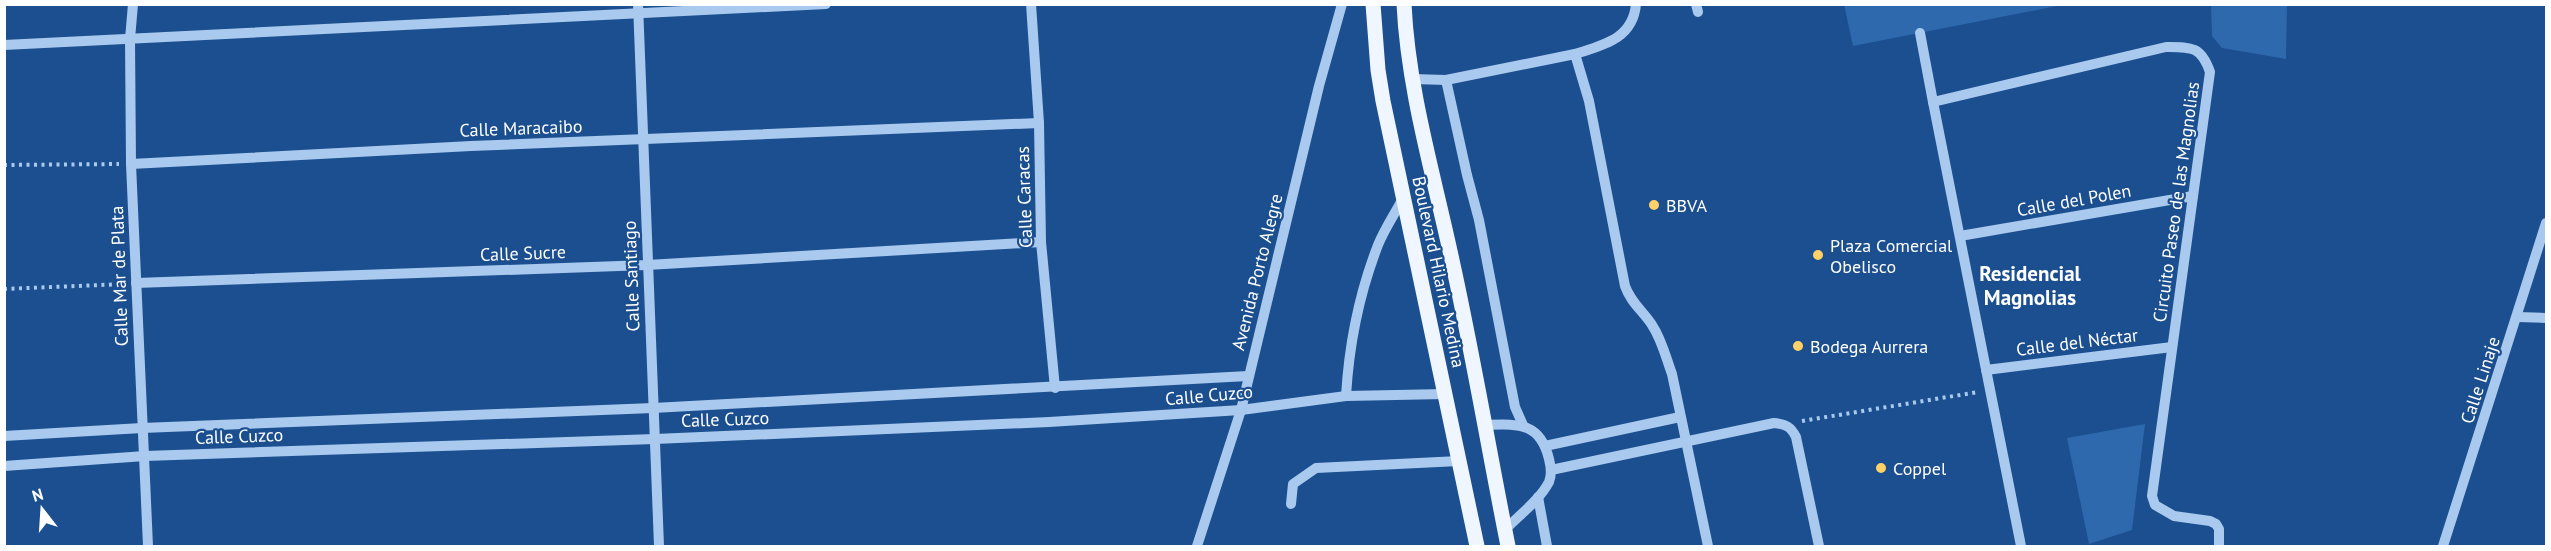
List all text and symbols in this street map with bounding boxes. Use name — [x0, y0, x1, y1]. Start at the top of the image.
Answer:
street label: Circuito Paseo de las Magnolias — [2148, 80, 2204, 324]
street label: Calle Maracaibo — [459, 114, 583, 142]
street label: Calle Caracas — [1011, 146, 1037, 248]
street label: Boulevard Hilario Medina — [1407, 174, 1471, 370]
street label: Calle del Polen — [2015, 179, 2133, 221]
street label: Avenida Porto Alegre — [1226, 191, 1288, 353]
place label: BBVA — [1666, 194, 1707, 217]
marker: BBVA — [1647, 198, 1661, 212]
street label: Calle Mar de Plata — [105, 205, 133, 347]
street label: Calle Santiago — [618, 220, 644, 332]
place label: Plaza Comercial Obelisco — [1830, 234, 1953, 278]
street label: Calle Sucre — [480, 240, 566, 266]
marker: Plaza Comercial Obelisco — [1811, 248, 1825, 262]
district label: Residencial Magnolias — [1979, 260, 2082, 311]
street label: Calle del Néctar — [2015, 323, 2139, 361]
street label: Calle Linaje — [2455, 334, 2505, 426]
place label: Bodega Aurrera — [1810, 335, 1928, 358]
marker: Bodega Aurrera — [1791, 339, 1805, 353]
street label: Calle Cuzco — [1164, 380, 1254, 410]
street label: Calle Cuzco — [681, 406, 769, 432]
street label: Calle Cuzco — [195, 423, 283, 449]
place label: Coppel — [1893, 457, 1947, 480]
marker: Coppel — [1874, 461, 1888, 475]
north arrow — [12, 479, 72, 539]
text: N — [30, 484, 46, 506]

